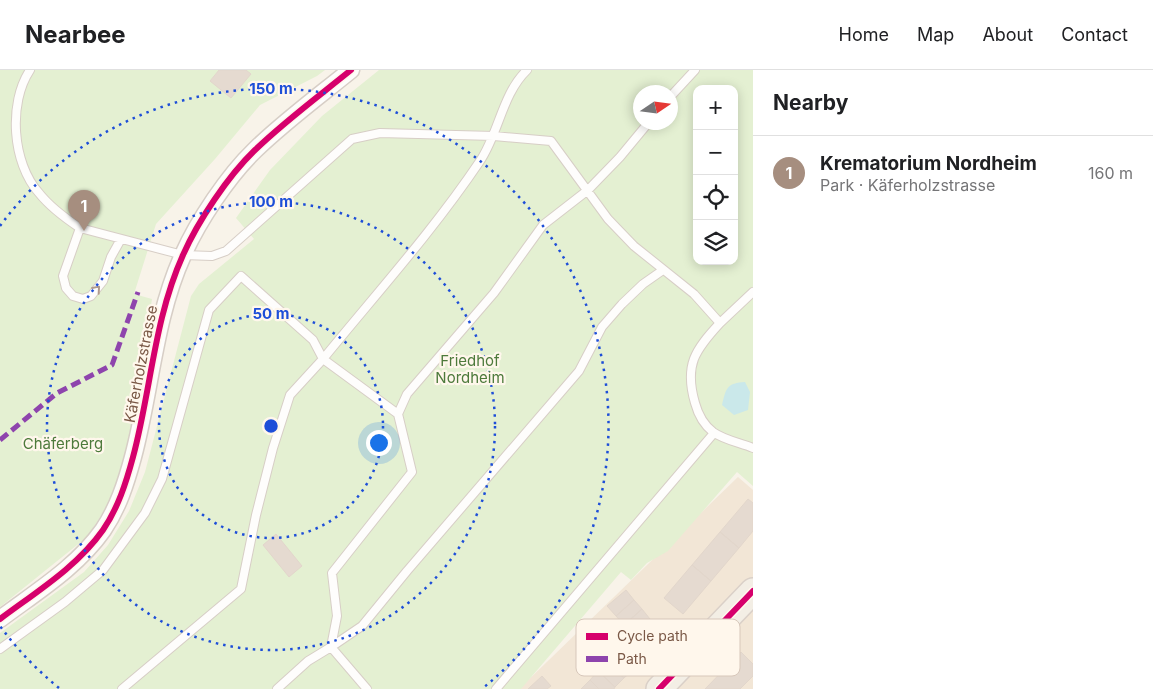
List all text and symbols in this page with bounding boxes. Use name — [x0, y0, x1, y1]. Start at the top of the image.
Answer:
text: Nearbee — [25, 20, 126, 49]
text: Home — [839, 24, 889, 45]
text: Map — [917, 24, 954, 45]
text: About — [982, 24, 1033, 45]
text: Contact — [1061, 24, 1128, 45]
text: 150 m — [249, 79, 293, 98]
north arrow — [633, 85, 678, 130]
map controls — [693, 85, 738, 265]
button: + — [693, 85, 738, 130]
text: Nearby — [773, 90, 848, 115]
button: − — [693, 130, 738, 175]
text: Krematorium Nordheim — [820, 152, 1037, 175]
text: 1 — [786, 163, 792, 183]
text: 160 m — [1088, 163, 1133, 183]
button: locate — [693, 175, 738, 220]
text: Park · Käferholzstrasse — [820, 175, 995, 195]
pin: 1 — [68, 190, 100, 231]
text: 100 m — [249, 192, 293, 211]
button: layers — [693, 220, 738, 265]
one-way arrow — [91, 285, 100, 294]
street label: Käferholzstrasse — [120, 303, 161, 424]
text: 50 m — [253, 304, 289, 323]
park label: Friedhof Nordheim — [435, 351, 505, 387]
centre of rings — [262, 417, 280, 435]
your location — [366, 430, 392, 456]
park label: Chäferberg — [23, 434, 103, 453]
legend — [576, 619, 740, 676]
text: Cycle path — [617, 627, 688, 644]
text: Path — [617, 650, 647, 667]

